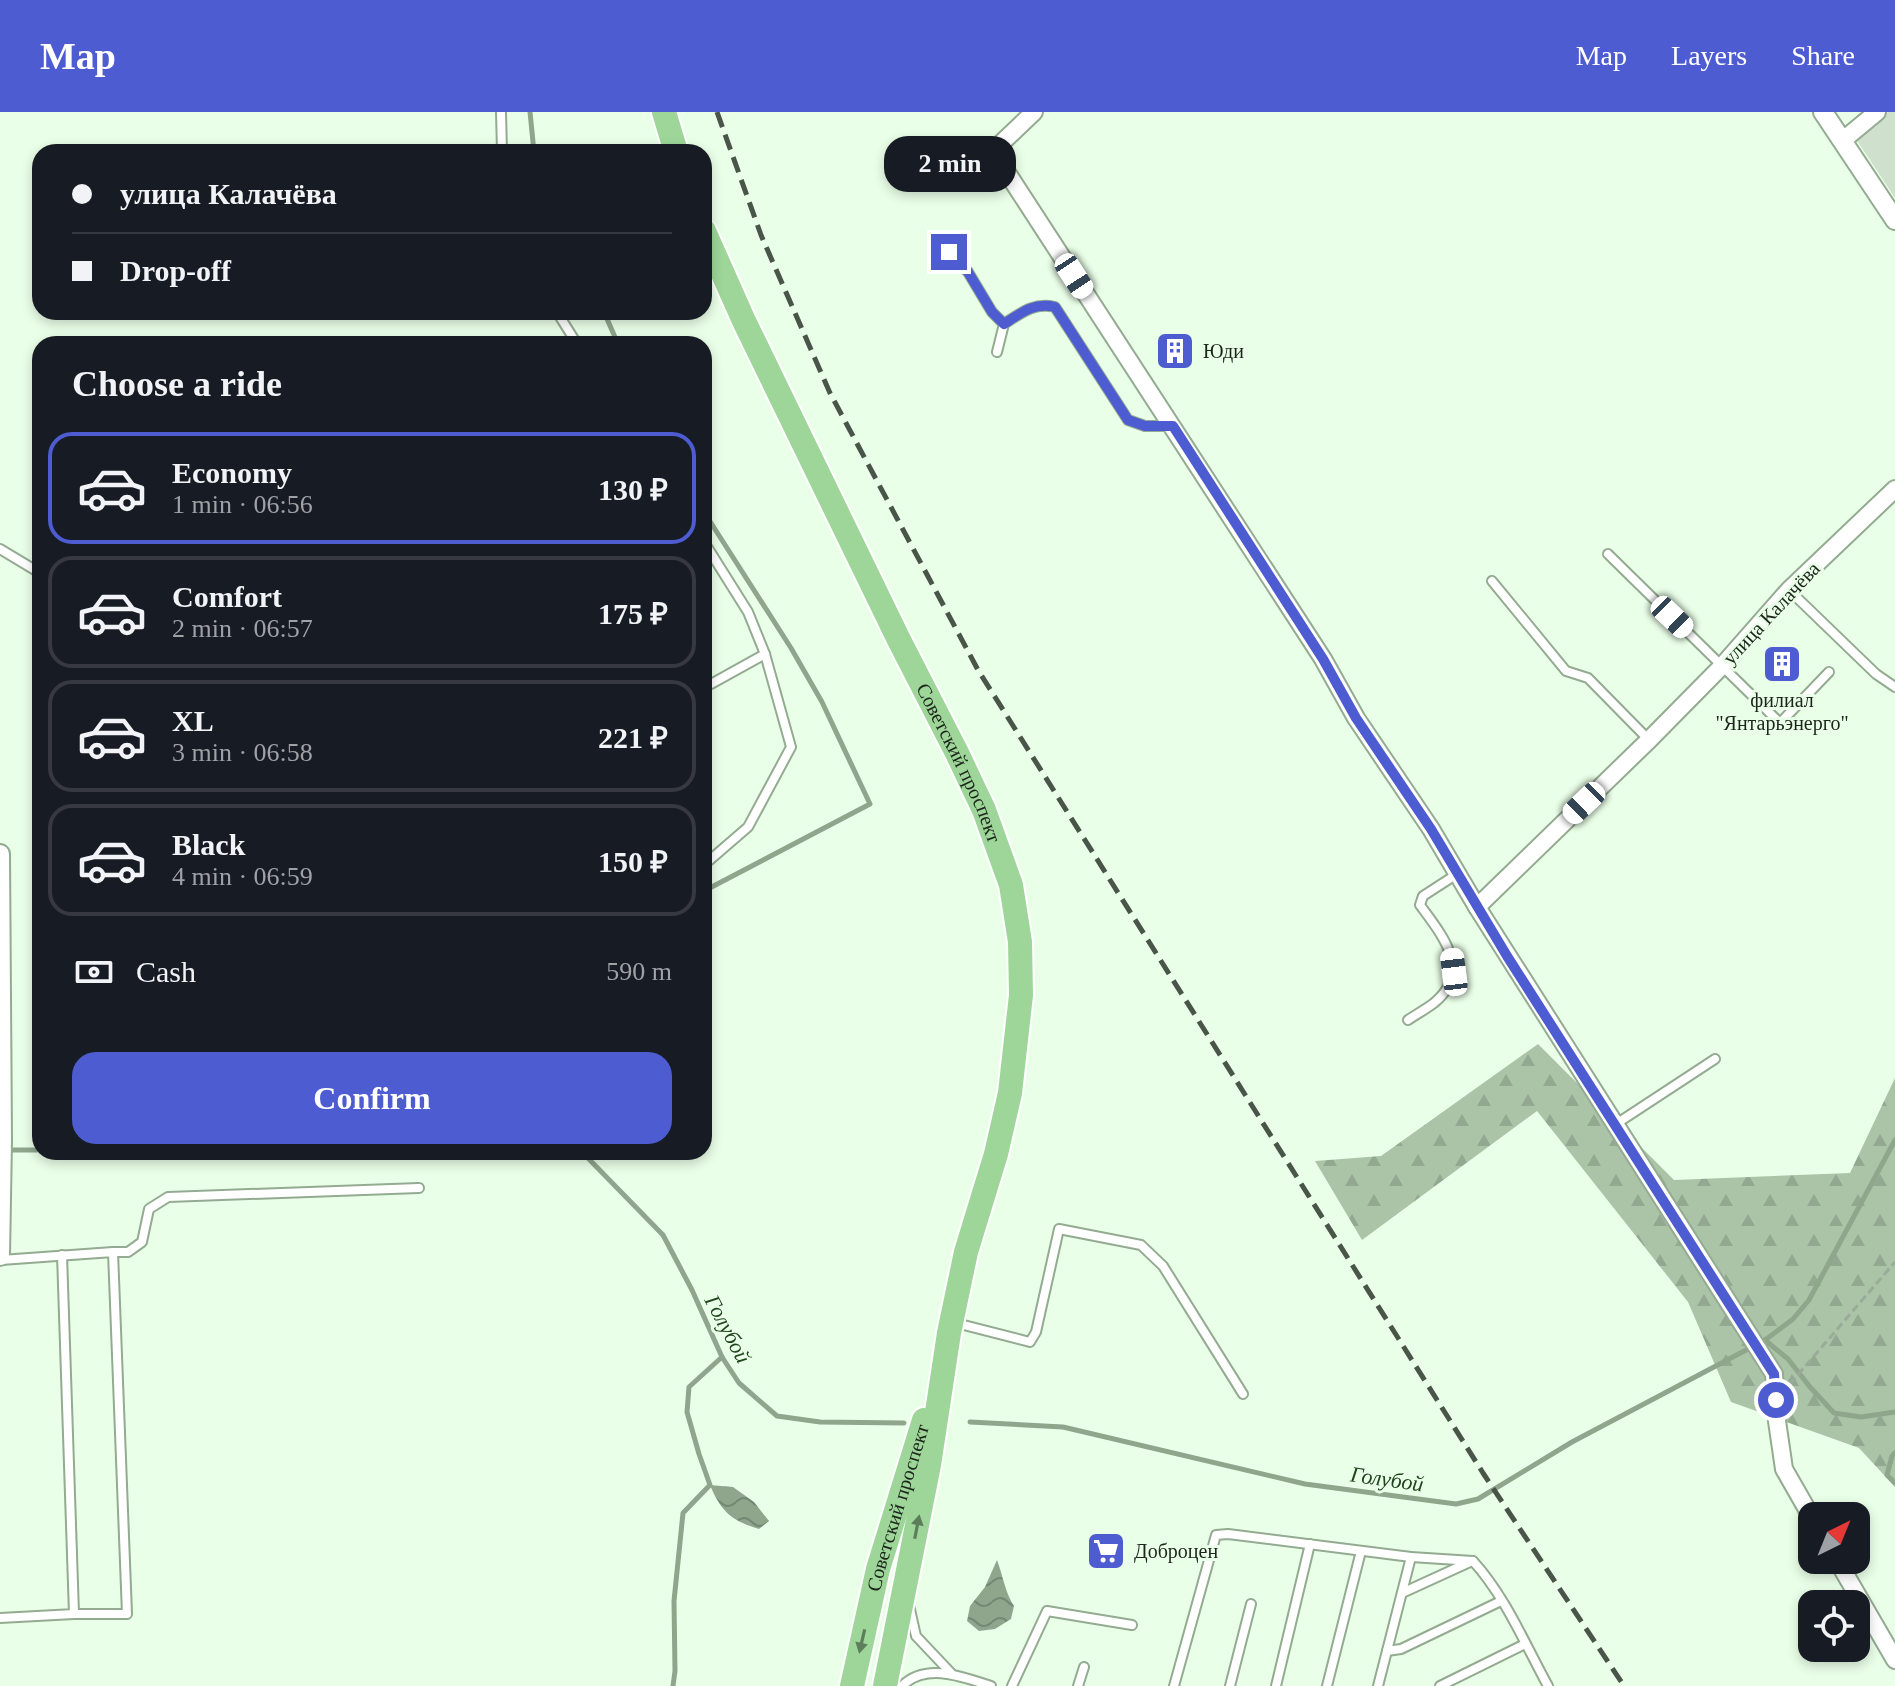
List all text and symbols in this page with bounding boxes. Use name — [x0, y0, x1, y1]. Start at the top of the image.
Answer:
text: Map — [40, 35, 116, 77]
text: Map — [1576, 40, 1627, 71]
text: Layers — [1671, 40, 1747, 71]
text: Share — [1791, 40, 1855, 71]
callout: 2 min — [883, 136, 1015, 192]
text: 2 min — [919, 149, 981, 178]
text: улица Калачёва — [120, 177, 337, 210]
route end — [931, 234, 967, 270]
car — [1051, 249, 1097, 303]
text: Drop-off — [120, 254, 231, 287]
building icon: Юди — [1154, 330, 1196, 372]
place label: Юди — [1203, 340, 1244, 363]
text: Choose a ride — [72, 364, 282, 404]
icon: car — [76, 452, 148, 524]
text: Economy — [172, 456, 292, 489]
text: 130 ₽ — [598, 473, 668, 506]
text: 1 min · 06:56 — [172, 490, 313, 519]
street label: улица Калачёва — [1718, 557, 1825, 669]
icon: car — [76, 576, 148, 648]
text: Comfort — [172, 580, 282, 613]
car — [1646, 592, 1698, 642]
text: 175 ₽ — [598, 597, 668, 630]
text: 2 min · 06:57 — [172, 614, 313, 643]
building icon: филиал "Янтарьэнерго" — [1761, 643, 1803, 685]
street label: Советский проспект — [912, 680, 1006, 845]
place label: филиал "Янтарьэнерго" — [1715, 689, 1849, 735]
icon: car — [76, 700, 148, 772]
text: XL — [172, 704, 214, 737]
text: 221 ₽ — [598, 721, 668, 754]
text: 3 min · 06:58 — [172, 738, 313, 767]
car — [1558, 778, 1610, 828]
icon: car — [76, 824, 148, 896]
text: Black — [172, 828, 245, 861]
text: 150 ₽ — [598, 845, 668, 878]
text: 4 min · 06:59 — [172, 862, 313, 891]
car — [1439, 947, 1469, 997]
icon: cash — [72, 950, 116, 994]
text: Cash — [136, 955, 196, 988]
text: 590 m — [606, 957, 672, 986]
button: Confirm — [72, 1052, 672, 1144]
water label: Голубой — [699, 1290, 756, 1367]
route start — [1758, 1382, 1794, 1418]
street label: Советский проспект — [862, 1421, 933, 1593]
water label: Голубой — [1348, 1461, 1425, 1497]
north arrow — [1798, 1502, 1870, 1574]
map controls — [1798, 1502, 1870, 1662]
one-way arrow — [911, 1514, 924, 1539]
supermarket icon: Доброцен — [1085, 1530, 1127, 1572]
place label: Доброцен — [1134, 1540, 1218, 1563]
button: locate — [1798, 1590, 1870, 1662]
one-way arrow — [855, 1628, 868, 1653]

